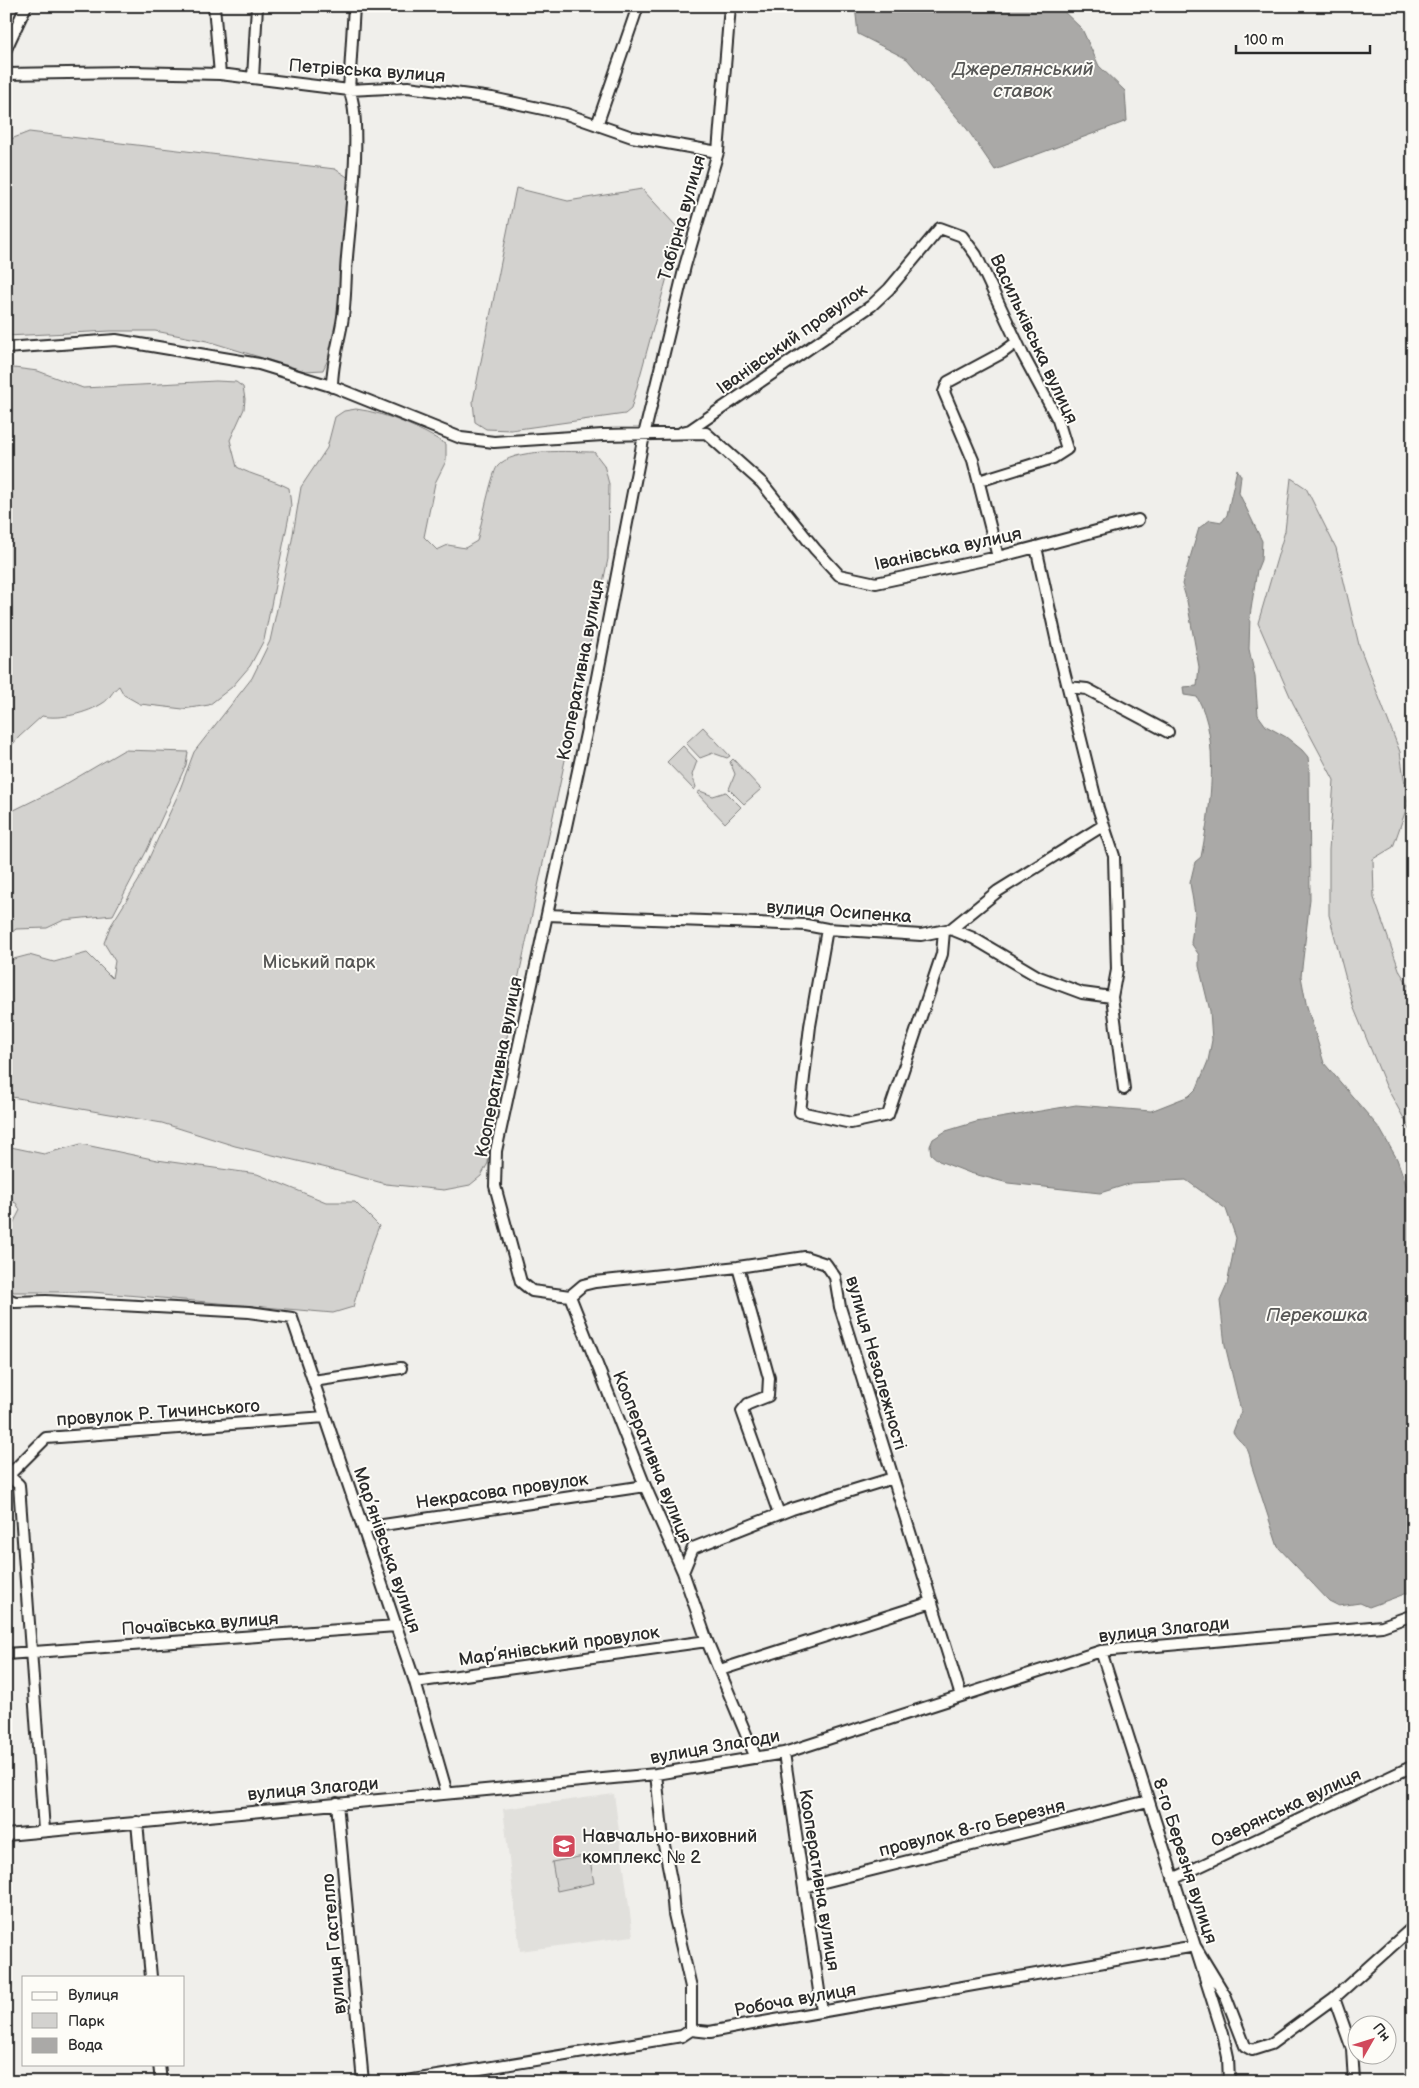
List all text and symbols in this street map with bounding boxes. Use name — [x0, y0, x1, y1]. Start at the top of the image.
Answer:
scale bar — [1236, 22, 1370, 54]
text: 100 m — [1244, 31, 1284, 50]
street label: Петрівська вулиця — [288, 55, 446, 87]
water label: Джерелянський ставок — [952, 58, 1094, 103]
street label: Табірна вулиця — [654, 153, 710, 283]
street label: Васильківська вулиця — [985, 251, 1083, 427]
street label: Іванівський провулок — [713, 279, 872, 399]
street label: Іванівська вулиця — [872, 523, 1024, 575]
street label: Кооперативна вулиця — [553, 578, 609, 762]
street label: вулиця Осипенка — [766, 896, 913, 928]
park label: Міський парк — [263, 952, 376, 973]
street label: Кооперативна вулиця — [471, 975, 527, 1159]
street label: вулиця Незалежності — [841, 1274, 911, 1452]
water label: Перекошка — [1266, 1304, 1368, 1327]
street label: Кооперативна вулиця — [608, 1368, 696, 1546]
street label: провулок Р. Тичинського — [56, 1395, 260, 1431]
street label: Мар’янівська вулиця — [349, 1464, 425, 1636]
street label: Некрасова провулок — [414, 1468, 590, 1513]
street label: Почаївська вулиця — [121, 1608, 279, 1640]
street label: вулиця Злагоди — [1098, 1613, 1230, 1647]
street label: Мар’янівський провулок — [457, 1621, 661, 1670]
street label: вулиця Злагоди — [649, 1725, 781, 1769]
street label: Озерянська вулиця — [1208, 1764, 1364, 1852]
street label: вулиця Злагоди — [247, 1773, 379, 1805]
street label: 8-го Березня вулиця — [1148, 1776, 1222, 1946]
street label: Кооперативна вулиця — [794, 1788, 844, 1972]
street label: провулок 8-го Березня — [877, 1795, 1067, 1861]
place label: Навчально-виховний комплекс № 2 — [582, 1826, 757, 1868]
school or university icon: Навчально-виховний комплекс № 2 — [551, 1833, 577, 1859]
street label: вулиця Гастелло — [317, 1873, 351, 2015]
legend — [22, 1976, 185, 2066]
street label: Робоча вулиця — [732, 1979, 858, 2021]
text: Вулиця — [68, 1986, 119, 2005]
text: Парк — [68, 2012, 105, 2031]
north arrow — [1346, 2016, 1396, 2066]
text: Пн — [1369, 2020, 1394, 2045]
text: Вода — [68, 2036, 103, 2055]

